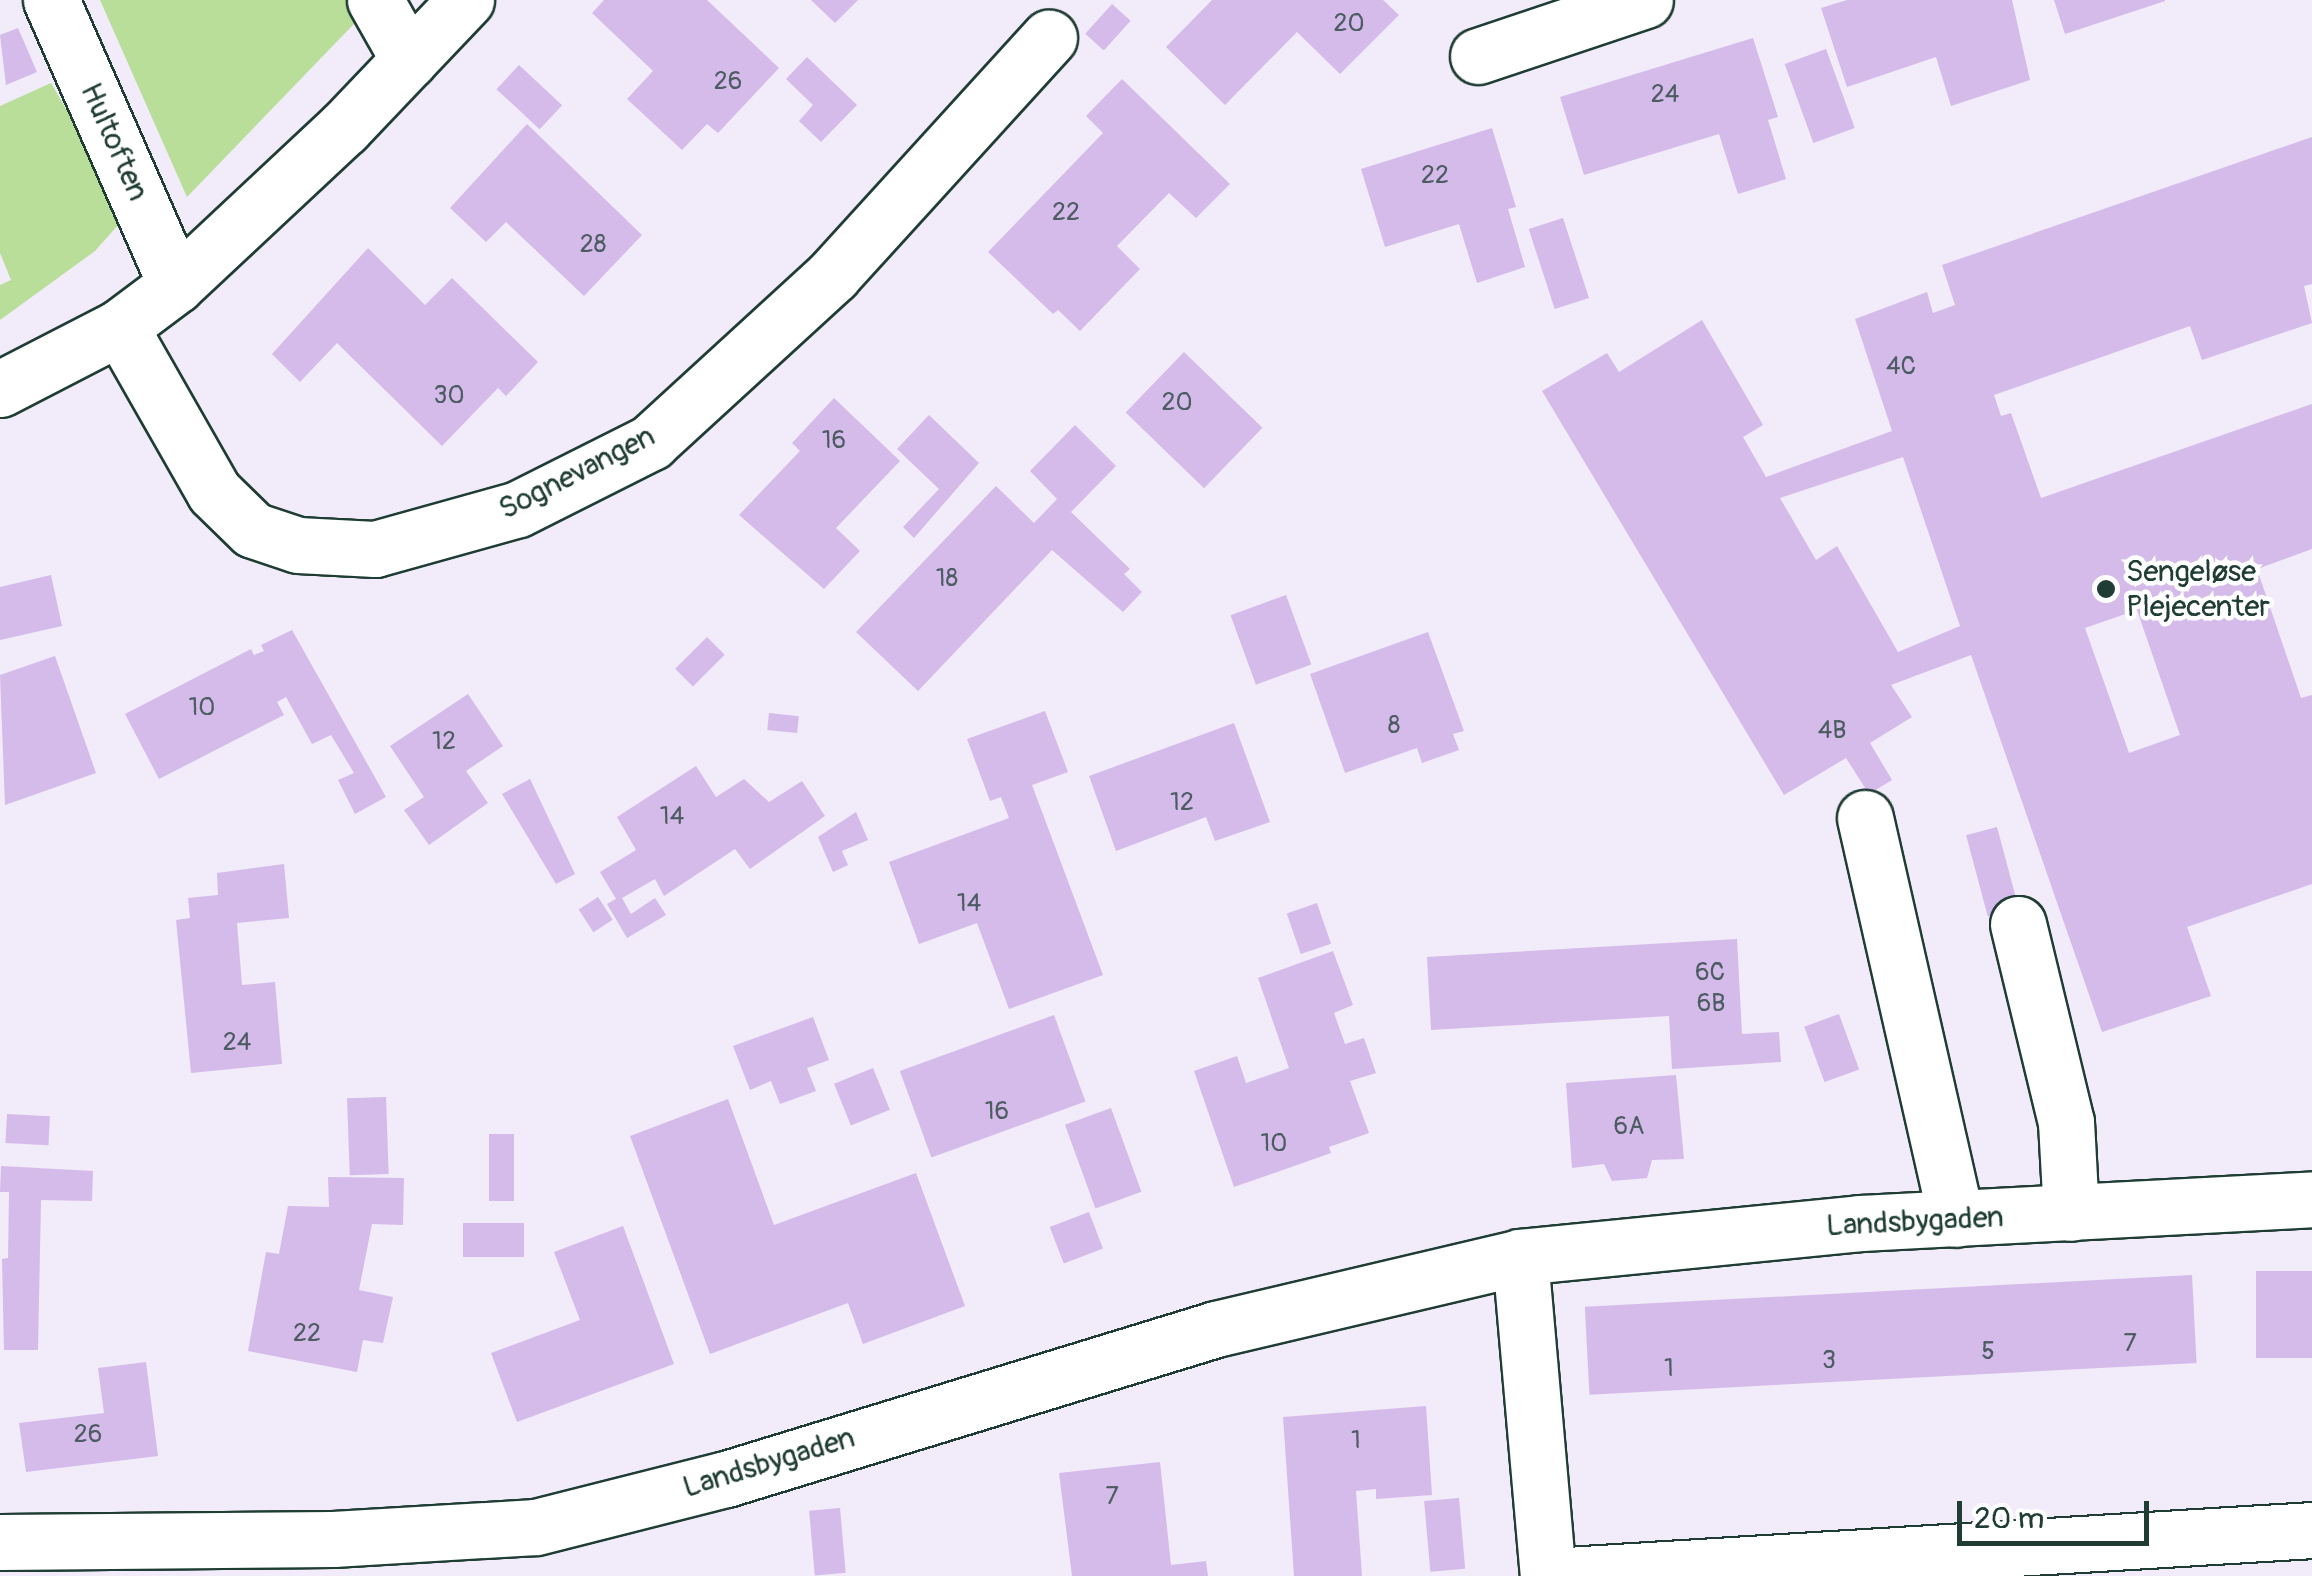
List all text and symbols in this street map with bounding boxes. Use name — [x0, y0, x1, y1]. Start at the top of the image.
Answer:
house number: 20 — [1333, 9, 1365, 39]
house number: 26 — [714, 67, 742, 97]
street label: Hultoften — [72, 78, 156, 206]
house number: 24 — [1651, 80, 1679, 110]
house number: 22 — [1421, 161, 1449, 191]
house number: 22 — [1052, 198, 1080, 228]
house number: 28 — [580, 230, 606, 260]
house number: 4C — [1886, 352, 1916, 382]
house number: 30 — [433, 381, 465, 411]
house number: 20 — [1161, 388, 1193, 418]
street label: Sognevangen — [493, 418, 661, 528]
house number: 16 — [822, 426, 846, 456]
place label: Sengeløse Plejecenter — [2126, 554, 2270, 624]
house number: 18 — [936, 564, 958, 594]
marker: Sengeløse Plejecenter — [2095, 578, 2117, 600]
house number: 10 — [189, 693, 215, 723]
house number: 8 — [1388, 711, 1400, 741]
house number: 4B — [1818, 716, 1846, 746]
house number: 12 — [432, 727, 456, 757]
house number: 12 — [1170, 788, 1194, 818]
house number: 14 — [660, 802, 684, 832]
house number: 14 — [957, 889, 981, 919]
house number: 6C — [1695, 958, 1725, 988]
house number: 6B — [1697, 989, 1725, 1019]
house number: 24 — [223, 1028, 251, 1058]
house number: 16 — [985, 1097, 1009, 1127]
house number: 6A — [1614, 1112, 1644, 1142]
house number: 10 — [1261, 1129, 1287, 1159]
street label: Landsbygaden — [1825, 1199, 2005, 1245]
house number: 22 — [293, 1319, 321, 1349]
house number: 7 — [2123, 1329, 2137, 1359]
house number: 5 — [1981, 1337, 1995, 1367]
house number: 3 — [1822, 1346, 1836, 1376]
house number: 1 — [1664, 1354, 1674, 1384]
house number: 26 — [74, 1420, 102, 1450]
street label: Landsbygaden — [679, 1420, 859, 1506]
house number: 1 — [1351, 1426, 1361, 1456]
scale bar — [1962, 1481, 2154, 1543]
house number: 7 — [1105, 1482, 1119, 1512]
text: 20 m — [1974, 1500, 2044, 1537]

